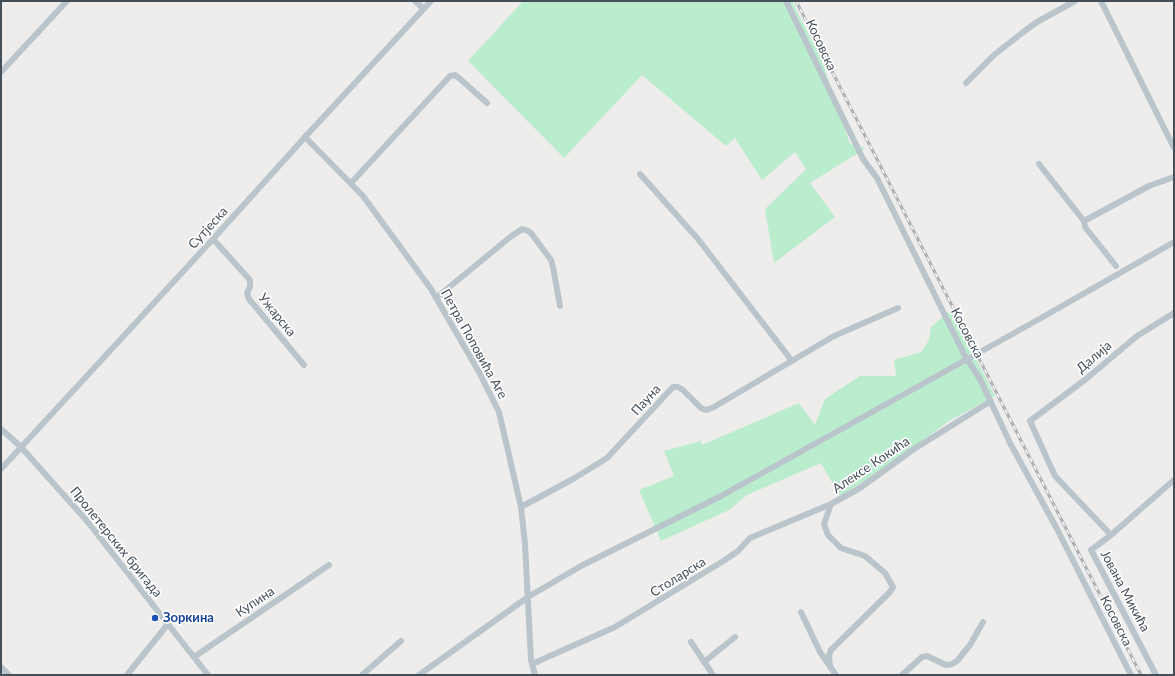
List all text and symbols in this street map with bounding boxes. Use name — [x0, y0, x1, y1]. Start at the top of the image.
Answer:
street label: Косовска — [802, 17, 840, 73]
street label: Сутјеска — [185, 204, 231, 252]
street label: Петра Поповића Аге — [437, 287, 511, 401]
street label: Ужарска — [255, 290, 299, 340]
street label: Косовска — [947, 305, 987, 361]
street label: Далија — [1073, 338, 1115, 376]
street label: Пауна — [628, 381, 664, 419]
street label: Алексе Кокића — [829, 433, 913, 497]
street label: Пролетерских бригада — [67, 484, 165, 600]
street label: Јована Микића — [1097, 548, 1153, 634]
street label: Столарска — [647, 554, 709, 600]
street label: Купина — [233, 583, 277, 621]
street label: Косовска — [1097, 593, 1135, 649]
place label: Зоркина — [163, 610, 214, 626]
marker: Зоркина — [150, 613, 160, 623]

